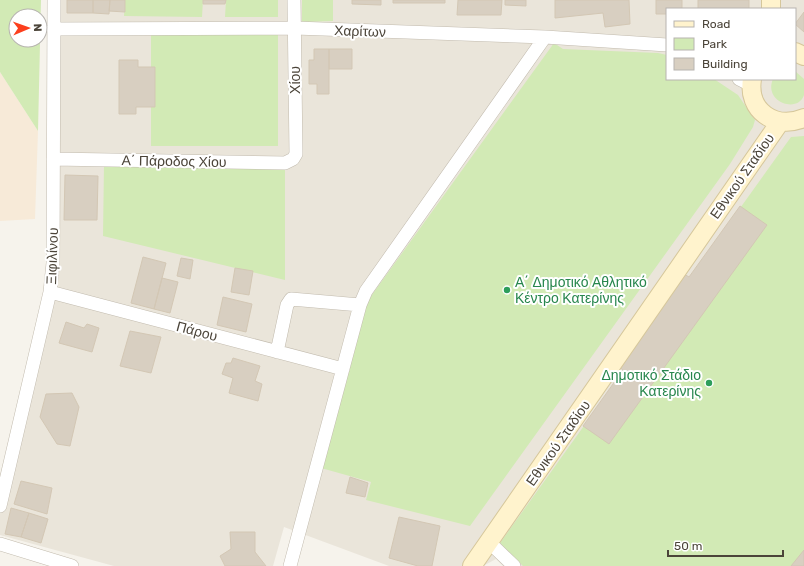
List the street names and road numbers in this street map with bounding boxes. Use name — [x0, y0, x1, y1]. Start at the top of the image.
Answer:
street label: Χαρίτων — [334, 22, 386, 41]
street label: Χίου — [287, 66, 304, 94]
street label: Εθνικού Σταδίου — [707, 130, 778, 222]
street label: Α΄ Πάροδος Χίου — [121, 152, 227, 171]
street label: Ξιφιλίνου — [43, 227, 62, 285]
street label: Πάρου — [175, 318, 219, 345]
street label: Εθνικού Σταδίου — [523, 397, 594, 489]

